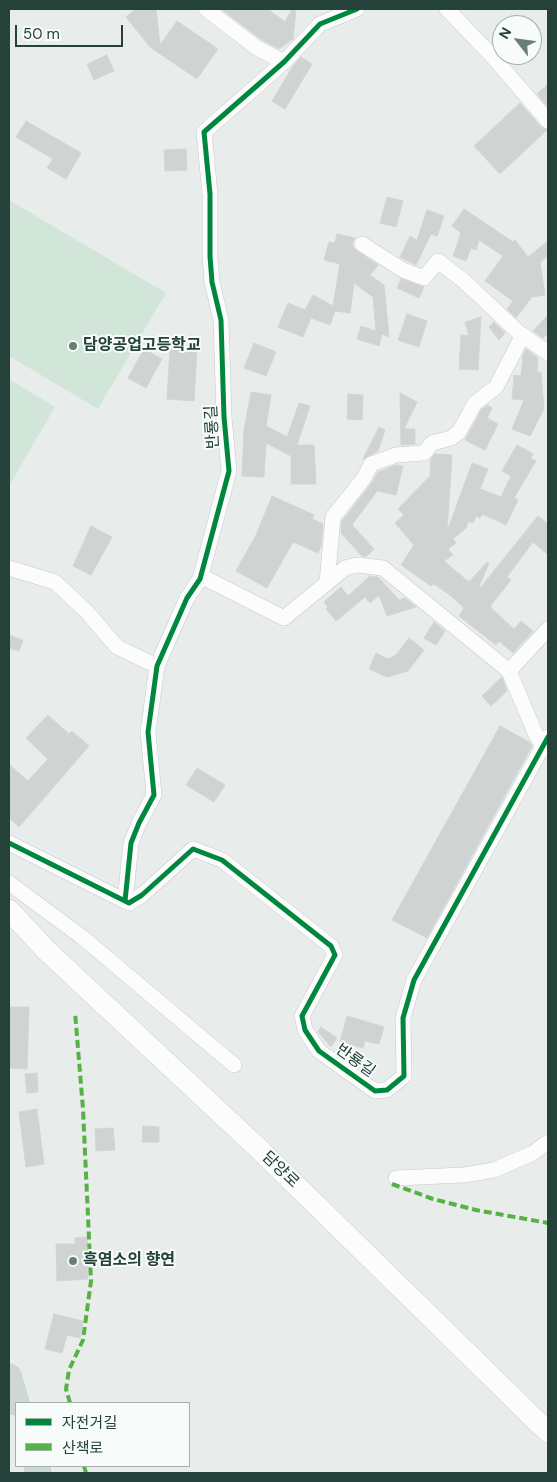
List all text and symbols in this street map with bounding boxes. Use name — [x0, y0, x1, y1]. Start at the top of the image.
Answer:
scale bar — [18, 15, 125, 47]
north arrow — [492, 15, 542, 65]
text: 50 m — [23, 24, 60, 44]
text: N — [495, 24, 515, 42]
place label: 담양공업고등학교 — [83, 336, 201, 356]
marker: 담양공업고등학교 — [67, 340, 79, 352]
street label: 반룡길 — [202, 404, 224, 450]
street label: 반룡길 — [331, 1040, 379, 1082]
street label: 담양로 — [257, 1148, 303, 1192]
place label: 흑염소의 향연 — [83, 1251, 175, 1271]
marker: 흑염소의 향연 — [67, 1255, 79, 1267]
legend — [15, 1402, 190, 1467]
text: 자전거길 — [62, 1413, 117, 1433]
text: 산책로 — [62, 1438, 103, 1458]

